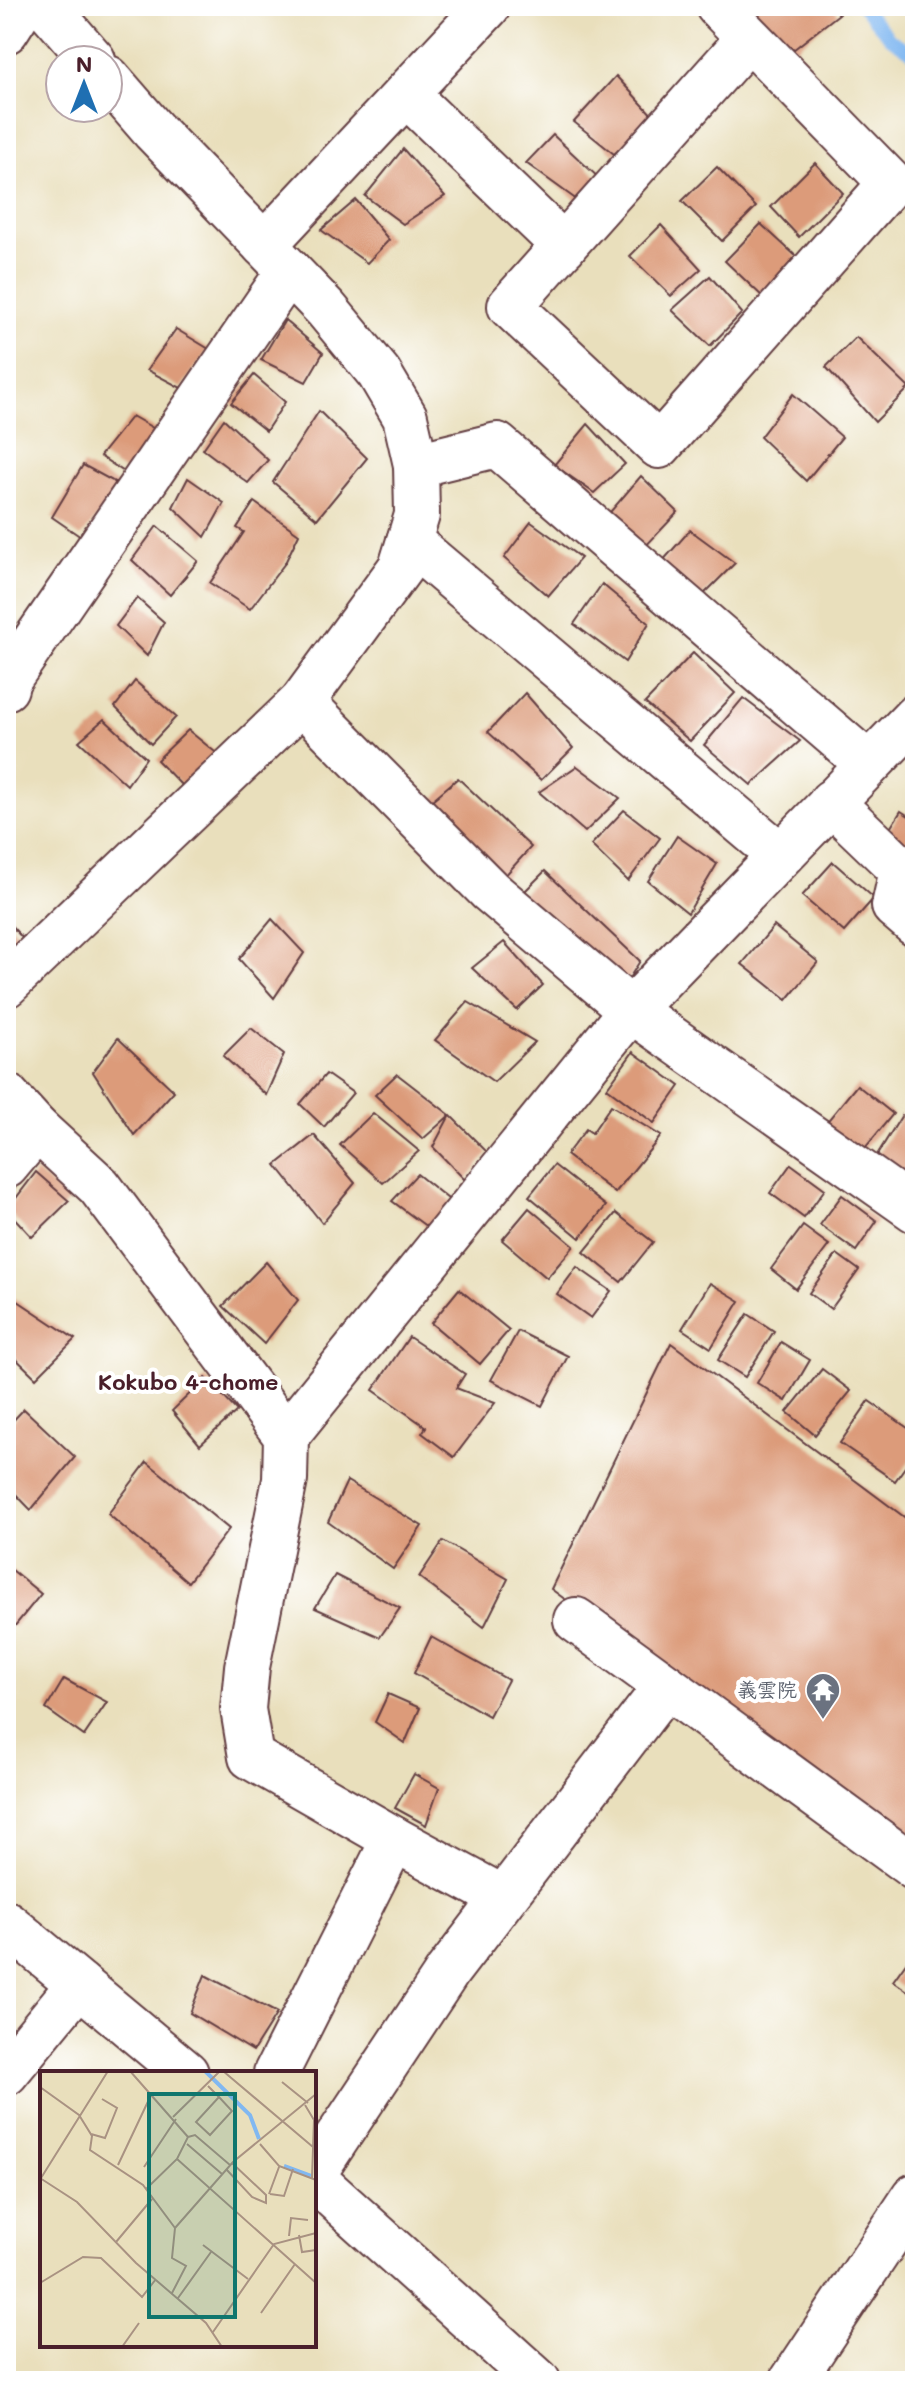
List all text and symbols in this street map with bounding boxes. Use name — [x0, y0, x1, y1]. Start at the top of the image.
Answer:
north arrow — [44, 44, 124, 124]
text: N — [76, 49, 92, 78]
district label: Kokubo 4-chome — [98, 1367, 278, 1396]
temple icon: 義雲院 — [804, 1671, 842, 1721]
place label: 義雲院 — [737, 1676, 797, 1702]
inset map — [40, 2071, 316, 2347]

